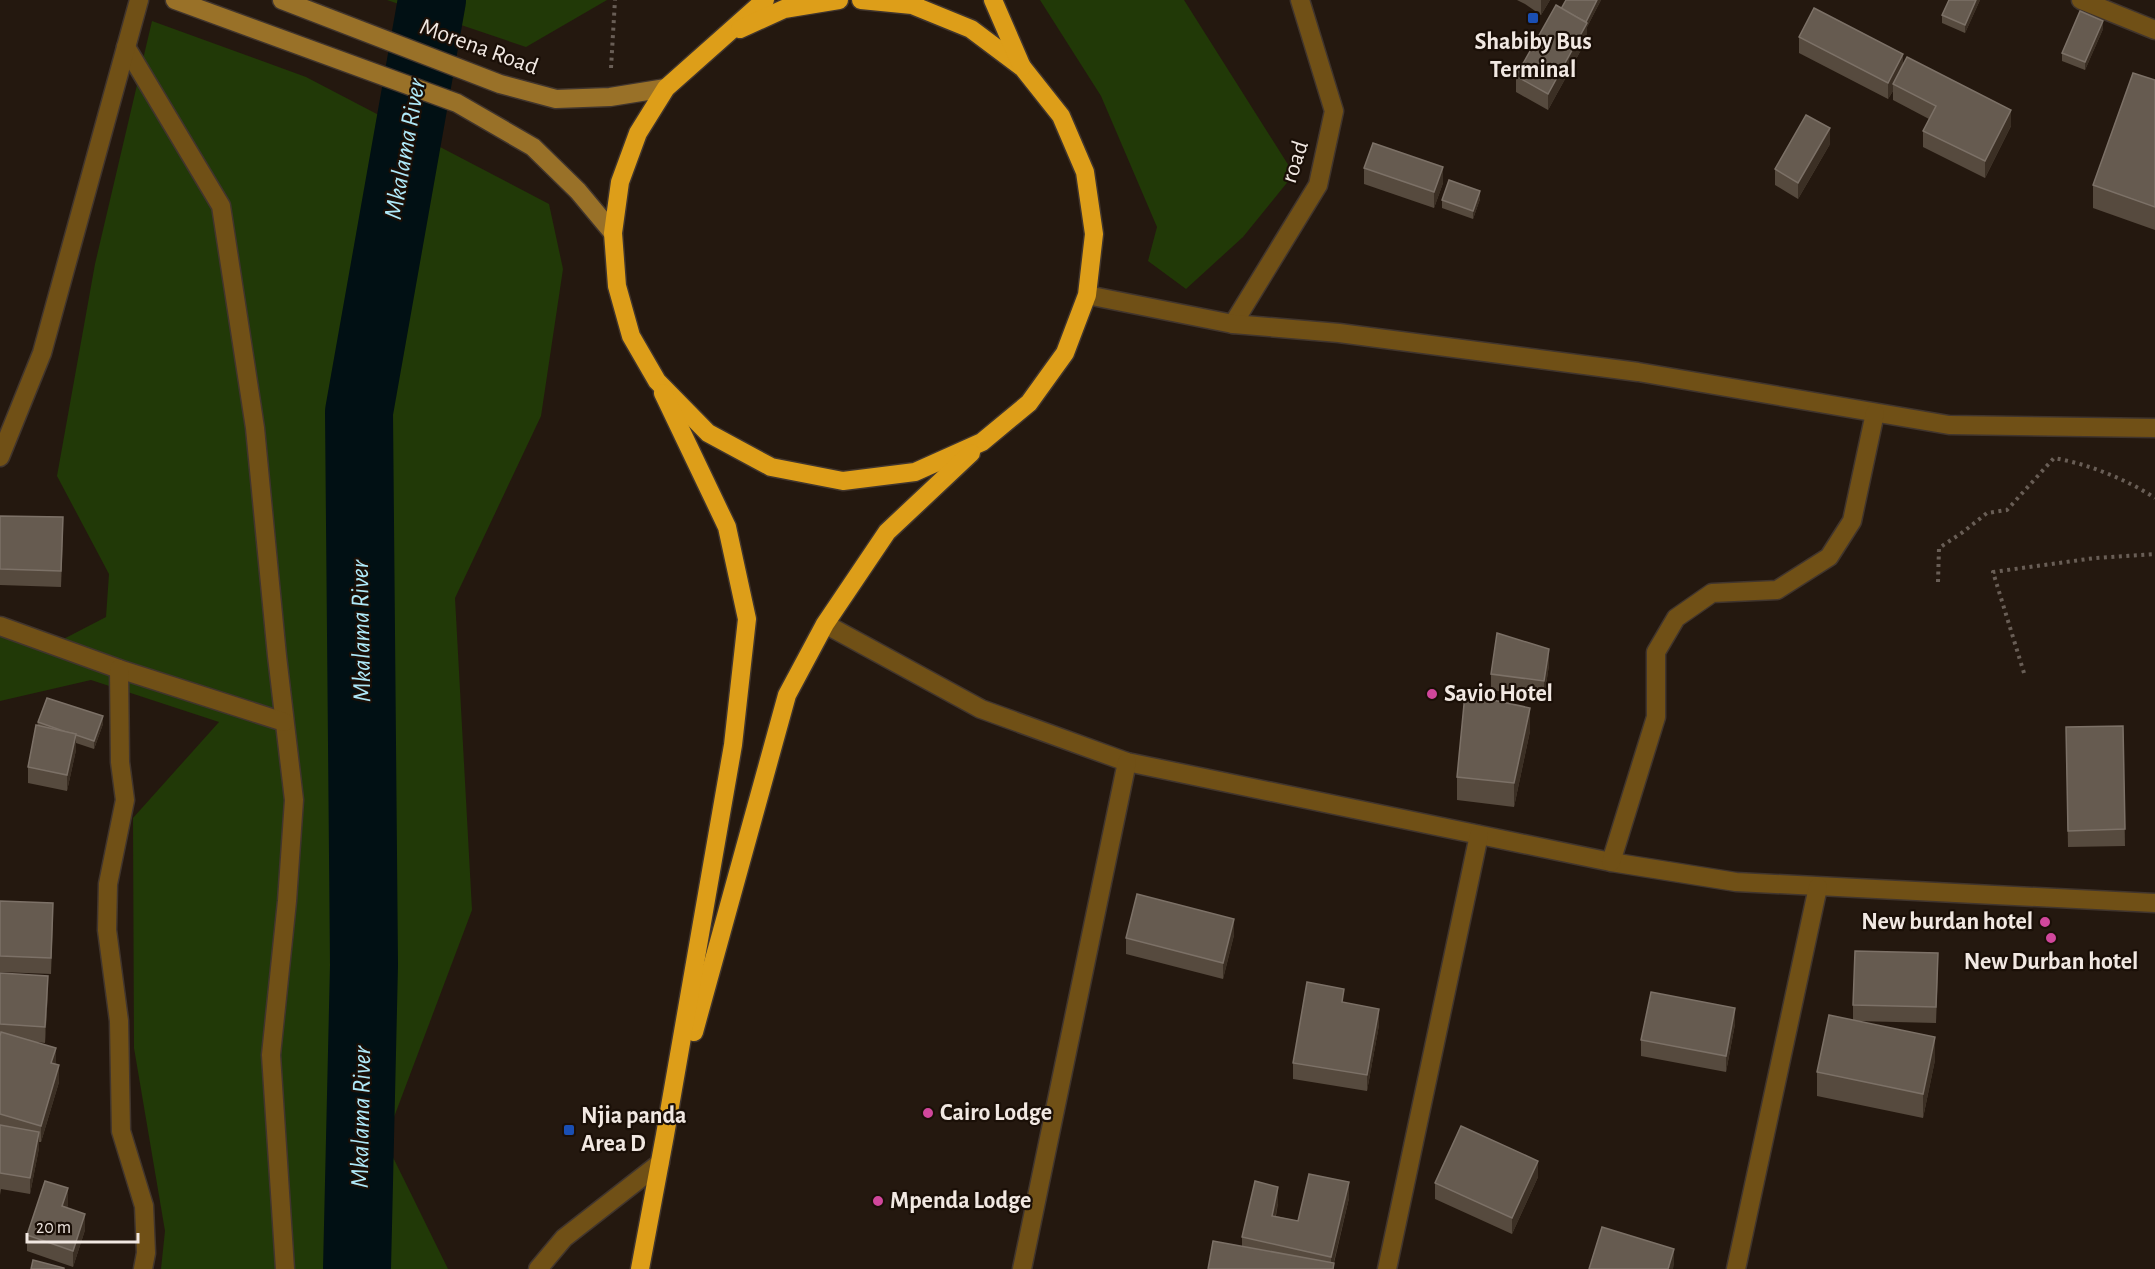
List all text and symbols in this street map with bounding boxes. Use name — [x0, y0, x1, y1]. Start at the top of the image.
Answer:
marker: Shabiby Bus Terminal — [1526, 11, 1540, 25]
street label: Morena Road — [417, 15, 541, 79]
place label: Shabiby Bus Terminal — [1474, 30, 1592, 82]
water label: Mkalama River — [380, 75, 430, 221]
street label: road — [1277, 138, 1313, 186]
water label: Mkalama River — [347, 558, 375, 702]
place label: Savio Hotel — [1444, 682, 1553, 706]
marker: Savio Hotel — [1425, 687, 1439, 701]
place label: New burdan hotel — [1861, 910, 2033, 934]
marker: New burdan hotel — [2038, 915, 2052, 929]
marker: New Durban hotel — [2044, 931, 2058, 945]
place label: New Durban hotel — [1964, 950, 2138, 974]
water label: Mkalama River — [347, 1044, 375, 1188]
place label: Cairo Lodge — [940, 1101, 1052, 1125]
place label: Njia panda Area D — [581, 1104, 687, 1156]
marker: Cairo Lodge — [921, 1106, 935, 1120]
marker: Njia panda Area D — [562, 1123, 576, 1137]
place label: Mpenda Lodge — [890, 1189, 1031, 1213]
marker: Mpenda Lodge — [871, 1194, 885, 1208]
scale bar — [27, 1206, 138, 1244]
text: 20 m — [36, 1219, 71, 1237]

